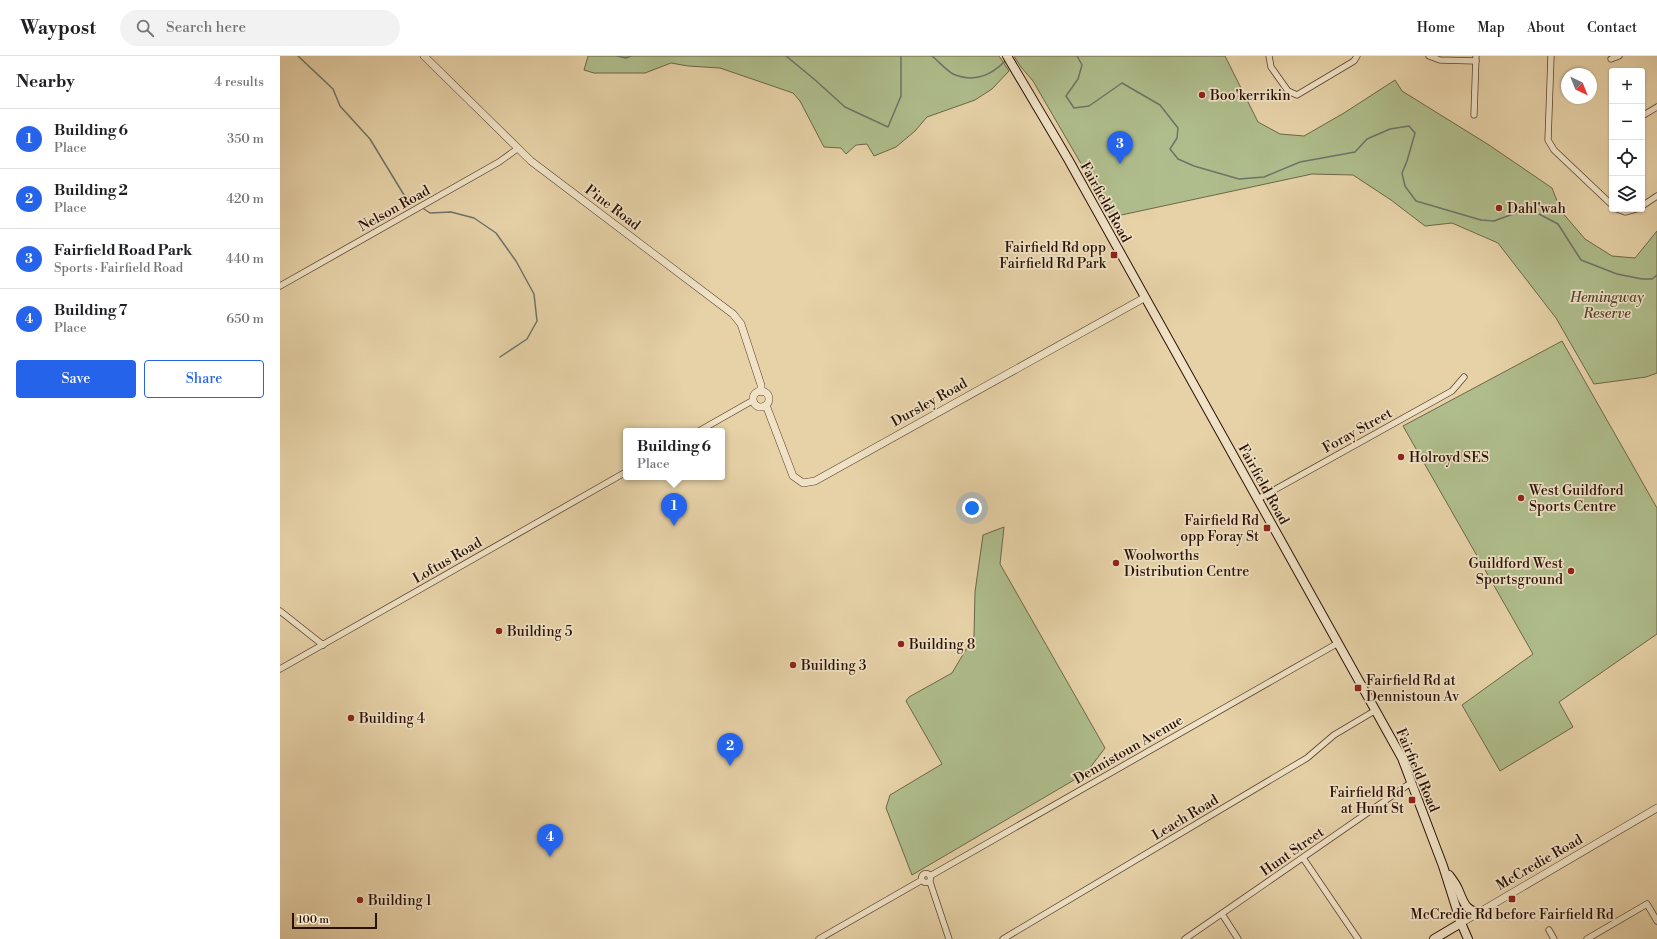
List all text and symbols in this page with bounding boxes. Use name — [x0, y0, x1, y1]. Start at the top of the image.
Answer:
search box — [120, 10, 400, 46]
text: Waypost — [20, 16, 96, 40]
icon: search — [134, 17, 156, 39]
text: Search here — [166, 18, 246, 37]
text: Home — [1417, 19, 1455, 37]
text: Map — [1477, 19, 1505, 37]
text: About — [1527, 19, 1565, 37]
text: Contact — [1587, 19, 1637, 37]
north arrow — [1561, 68, 1597, 104]
map controls — [1609, 68, 1645, 212]
button: + — [1609, 68, 1645, 104]
text: Nearby — [16, 71, 75, 93]
text: 4 results — [214, 74, 264, 90]
place label: Boo'kerrikin — [1209, 87, 1291, 105]
marker: Boo'kerrikin — [1197, 90, 1207, 100]
button: − — [1609, 104, 1645, 140]
text: Building 6 — [54, 121, 128, 140]
text: 1 — [26, 131, 32, 147]
text: 350 m — [227, 131, 264, 147]
pin: 3 — [1107, 131, 1133, 164]
text: Place — [54, 140, 86, 156]
button: locate — [1609, 140, 1645, 176]
street label: Fairfield Road — [1076, 159, 1135, 246]
button: layers — [1609, 176, 1645, 212]
text: Building 2 — [54, 181, 128, 200]
street label: Pine Road — [581, 181, 644, 235]
street label: Nelson Road — [356, 182, 434, 236]
text: 2 — [25, 191, 33, 207]
text: 420 m — [226, 191, 264, 207]
text: Place — [54, 200, 86, 216]
place label: Dahl'wah — [1507, 200, 1566, 218]
marker: Dahl'wah — [1494, 203, 1504, 213]
place label: Fairfield Rd opp Fairfield Rd Park — [999, 239, 1107, 273]
text: Fairfield Road Park — [54, 241, 192, 260]
marker: Fairfield Rd opp Fairfield Rd Park — [1109, 250, 1119, 260]
text: 3 — [25, 251, 33, 267]
text: 440 m — [226, 251, 264, 267]
text: Sports · Fairfield Road — [54, 260, 183, 276]
park label: Hemingway Reserve — [1569, 289, 1645, 323]
text: Building 7 — [54, 301, 127, 320]
text: 4 — [25, 311, 33, 327]
text: 650 m — [226, 311, 264, 327]
text: Place — [54, 320, 86, 336]
button: Save — [16, 360, 136, 398]
button: Share — [144, 360, 264, 398]
street label: Dursley Road — [888, 375, 971, 431]
street label: Foray Street — [1320, 404, 1395, 457]
popup — [623, 428, 725, 480]
text: Building 6 — [637, 437, 711, 456]
street label: Fairfield Road — [1234, 441, 1293, 528]
place label: Holroyd SES — [1409, 449, 1489, 467]
marker: Holroyd SES — [1396, 452, 1406, 462]
text: Place — [637, 456, 669, 472]
place label: West Guildford Sports Centre — [1528, 482, 1624, 516]
pin: 1 — [661, 493, 687, 526]
marker: West Guildford Sports Centre — [1516, 493, 1526, 503]
your location — [962, 498, 982, 518]
place label: Fairfield Rd opp Foray St — [1180, 512, 1259, 546]
marker: Fairfield Rd opp Foray St — [1262, 523, 1272, 533]
street label: Loftus Road — [410, 534, 485, 588]
place label: Woolworths Distribution Centre — [1123, 547, 1249, 581]
place label: Guildford West Sportsground — [1468, 555, 1563, 589]
marker: Woolworths Distribution Centre — [1111, 558, 1121, 568]
marker: Guildford West Sportsground — [1566, 566, 1576, 576]
place label: Building 5 — [506, 623, 573, 641]
marker: Building 5 — [494, 626, 504, 636]
place label: Building 8 — [908, 636, 975, 654]
marker: Building 8 — [896, 639, 906, 649]
place label: Building 3 — [800, 657, 867, 675]
marker: Building 3 — [788, 660, 798, 670]
place label: Fairfield Rd at Dennistoun Av — [1366, 672, 1460, 706]
marker: Fairfield Rd at Dennistoun Av — [1353, 683, 1363, 693]
place label: Building 4 — [358, 710, 425, 728]
street label: Dennistoun Avenue — [1071, 711, 1186, 789]
marker: Building 4 — [346, 713, 356, 723]
street label: Fairfield Road — [1391, 726, 1443, 815]
pin: 2 — [717, 733, 743, 766]
place label: Fairfield Rd at Hunt St — [1329, 784, 1404, 818]
street label: Leach Road — [1149, 791, 1222, 845]
marker: Fairfield Rd at Hunt St — [1407, 795, 1417, 805]
street label: Hunt Street — [1257, 823, 1328, 880]
pin: 4 — [537, 824, 563, 857]
street label: McCredie Road — [1493, 831, 1586, 895]
place label: Building 1 — [367, 892, 432, 910]
marker: McCredie Rd before Fairfield Rd — [1507, 894, 1517, 904]
marker: Building 1 — [355, 895, 365, 905]
place label: McCredie Rd before Fairfield Rd — [1410, 906, 1614, 924]
scale bar — [292, 911, 377, 930]
text: 100 m — [298, 913, 329, 927]

